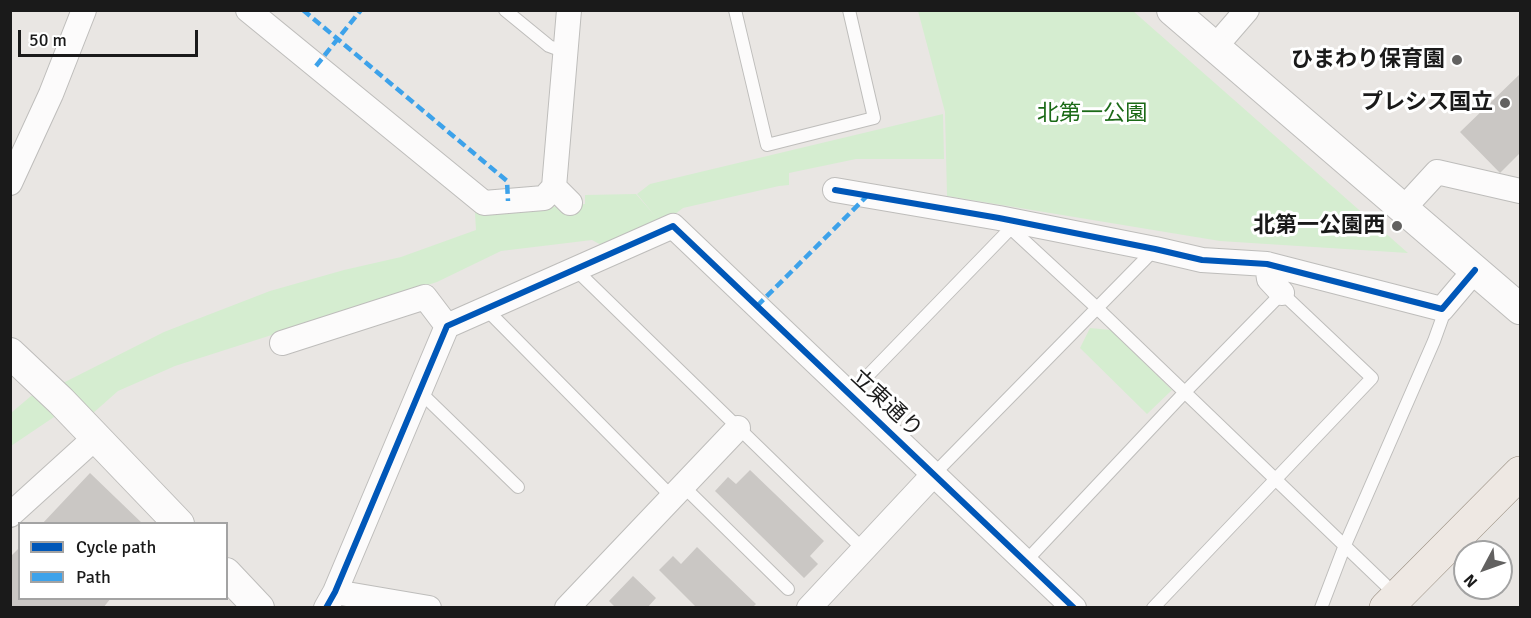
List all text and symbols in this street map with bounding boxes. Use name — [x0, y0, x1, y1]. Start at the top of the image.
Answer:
scale bar — [21, 18, 201, 56]
text: 50 m — [29, 29, 67, 51]
place label: ひまわり保育園 — [1291, 47, 1445, 73]
marker: ひまわり保育園 — [1450, 53, 1464, 67]
place label: プレシス国立 — [1361, 90, 1493, 116]
marker: プレシス国立 — [1498, 96, 1512, 110]
park label: 北第一公園 — [1037, 101, 1147, 127]
place label: 北第一公園西 — [1253, 213, 1385, 239]
marker: 北第一公園西 — [1390, 219, 1404, 233]
street label: 立東通り — [845, 364, 927, 444]
legend — [18, 522, 228, 600]
text: Cycle path — [76, 536, 156, 558]
north arrow — [1453, 540, 1513, 600]
text: Path — [76, 566, 111, 588]
text: N — [1460, 570, 1482, 591]

